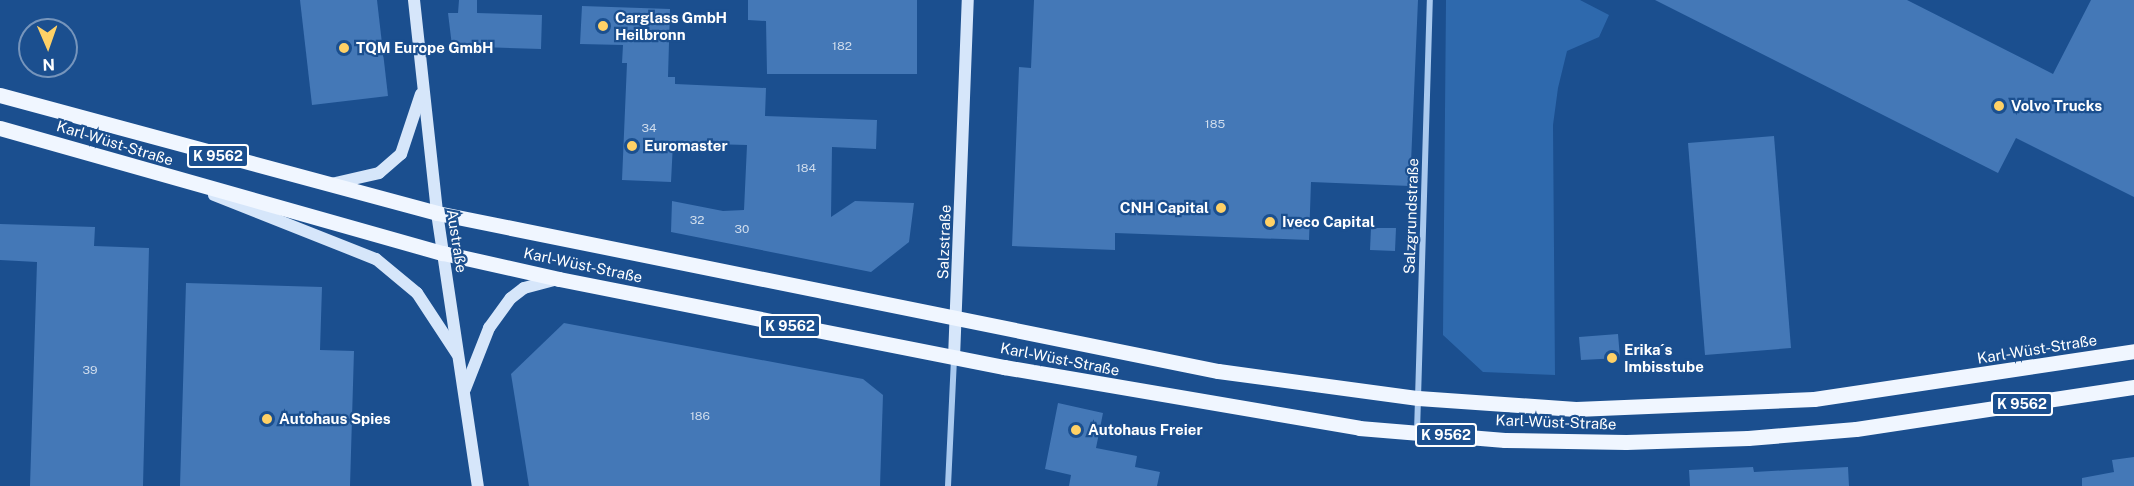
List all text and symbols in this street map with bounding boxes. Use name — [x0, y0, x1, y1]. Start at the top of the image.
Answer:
place label: Carglass GmbH Heilbronn — [615, 8, 727, 43]
north arrow — [18, 18, 78, 78]
marker: Carglass GmbH Heilbronn — [596, 19, 610, 33]
place label: TQM Europe GmbH — [356, 39, 494, 57]
house number: 182 — [832, 40, 852, 54]
marker: TQM Europe GmbH — [337, 41, 351, 55]
text: N — [42, 55, 55, 74]
place label: Volvo Trucks — [2011, 97, 2102, 115]
marker: Volvo Trucks — [1992, 99, 2006, 113]
street label: Karl-Wüst-Straße — [54, 117, 176, 169]
house number: 185 — [1205, 118, 1225, 132]
house number: 34 — [641, 122, 657, 136]
place label: Euromaster — [644, 137, 728, 155]
marker: Euromaster — [625, 139, 639, 153]
road number: K 9562 — [186, 145, 250, 167]
street label: Salzgrundstraße — [1400, 158, 1422, 274]
house number: 184 — [796, 162, 816, 176]
place label: CNH Capital — [1120, 199, 1209, 217]
marker: CNH Capital — [1214, 201, 1228, 215]
street label: Salzstraße — [934, 204, 954, 280]
street label: Austraße — [443, 208, 471, 274]
place label: Iveco Capital — [1282, 213, 1375, 231]
house number: 32 — [690, 214, 704, 228]
marker: Iveco Capital — [1263, 215, 1277, 229]
house number: 30 — [735, 223, 749, 237]
street label: Karl-Wüst-Straße — [522, 244, 644, 286]
road number: K 9562 — [758, 315, 822, 337]
street label: Karl-Wüst-Straße — [1976, 331, 2098, 367]
street label: Karl-Wüst-Straße — [999, 339, 1121, 379]
place label: Erika´s Imbisstube — [1624, 340, 1704, 375]
marker: Erika´s Imbisstube — [1605, 351, 1619, 365]
house number: 39 — [83, 364, 97, 378]
road number: K 9562 — [1990, 393, 2054, 415]
place label: Autohaus Spies — [279, 410, 391, 428]
house number: 186 — [690, 410, 710, 424]
street label: Karl-Wüst-Straße — [1495, 411, 1617, 433]
marker: Autohaus Spies — [260, 412, 274, 426]
place label: Autohaus Freier — [1088, 421, 1203, 439]
marker: Autohaus Freier — [1069, 423, 1083, 437]
road number: K 9562 — [1414, 424, 1478, 446]

